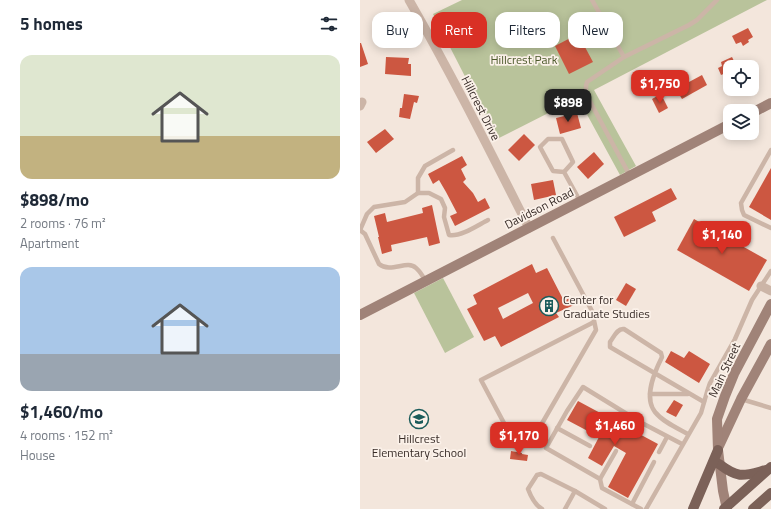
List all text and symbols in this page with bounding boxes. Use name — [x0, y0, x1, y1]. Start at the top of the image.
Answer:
text: 5 homes — [20, 11, 83, 37]
chip: Buy — [372, 12, 423, 48]
chip: Rent — [431, 12, 487, 48]
chip: Filters — [495, 12, 560, 48]
chip: New — [568, 12, 623, 48]
icon: filters — [318, 13, 340, 35]
park label: Hillcrest Park — [491, 50, 558, 69]
map controls — [723, 60, 759, 140]
button: locate — [723, 60, 759, 96]
pin: $1,750 — [627, 70, 693, 104]
street label: Hillcrest Drive — [457, 72, 505, 144]
text: $1,750 — [640, 73, 680, 93]
icon: home — [144, 81, 216, 153]
pin: $898 — [544, 89, 592, 123]
text: $898 — [553, 92, 583, 112]
button: layers — [723, 104, 759, 140]
street label: Davidson Road — [501, 182, 577, 234]
text: $898/mo — [20, 187, 89, 213]
text: 2 rooms · 76 m² — [20, 213, 106, 233]
pin: $1,140 — [689, 221, 755, 255]
text: $1,140 — [702, 224, 742, 244]
text: Apartment — [20, 233, 79, 253]
place label: Center for Graduate Studies — [563, 290, 650, 323]
icon: home — [144, 293, 216, 365]
building icon: Center for Graduate Studies — [538, 295, 560, 317]
street label: Main Street — [703, 339, 745, 401]
text: $1,460/mo — [20, 399, 103, 425]
school or university icon: Hillcrest Elementary School — [408, 408, 430, 430]
pin: $1,460 — [582, 412, 648, 446]
text: $1,460 — [595, 415, 635, 435]
pin: $1,170 — [486, 422, 552, 456]
text: 4 rooms · 152 m² — [20, 425, 113, 445]
text: $1,170 — [499, 425, 539, 445]
place label: Hillcrest Elementary School — [372, 429, 466, 462]
text: House — [20, 445, 55, 465]

